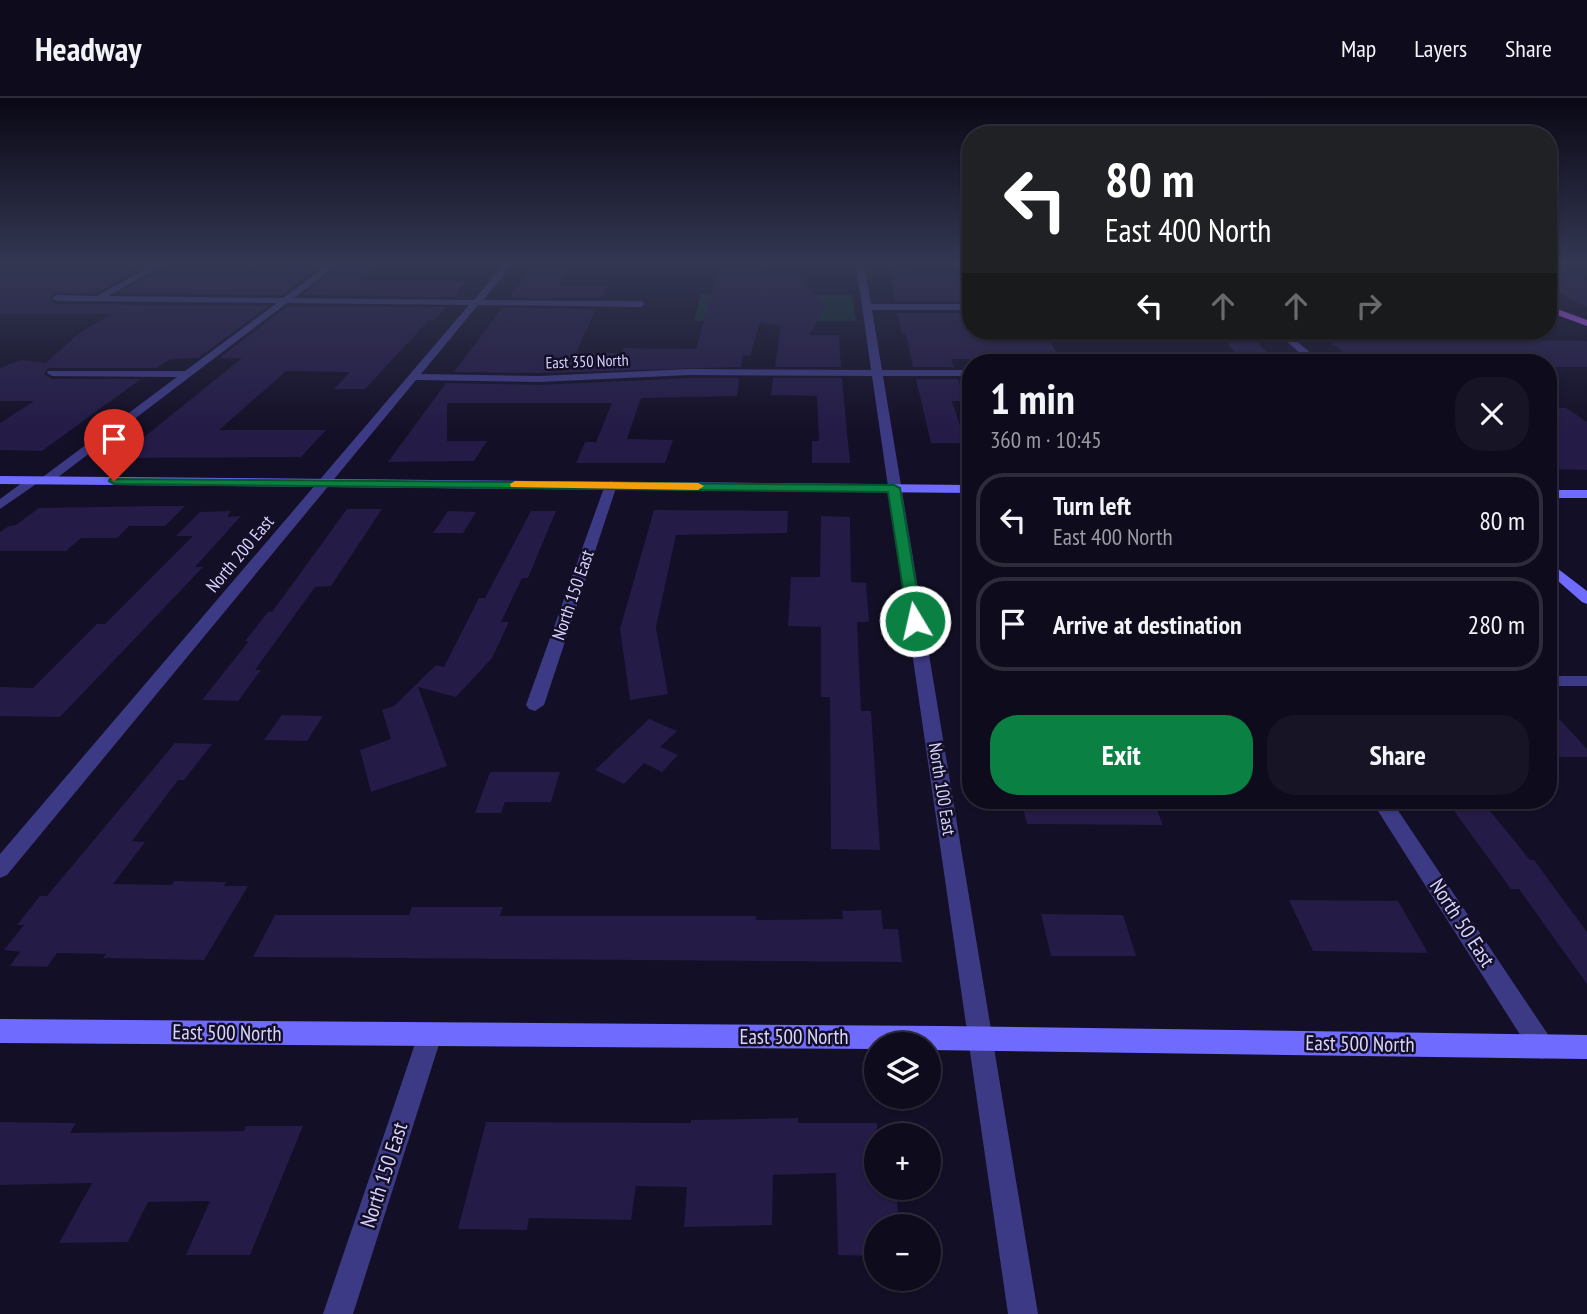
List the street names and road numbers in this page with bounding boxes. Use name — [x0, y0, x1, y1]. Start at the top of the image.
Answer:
street label: East 350 North — [545, 350, 629, 372]
street label: North 200 East — [201, 510, 279, 597]
street label: North 150 East — [546, 547, 599, 643]
street label: North 100 East — [924, 741, 961, 837]
street label: North 50 East — [1424, 874, 1501, 972]
street label: East 500 North — [172, 1018, 282, 1047]
street label: East 500 North — [739, 1023, 849, 1050]
street label: East 500 North — [1305, 1029, 1415, 1058]
street label: North 150 East — [354, 1119, 413, 1231]

